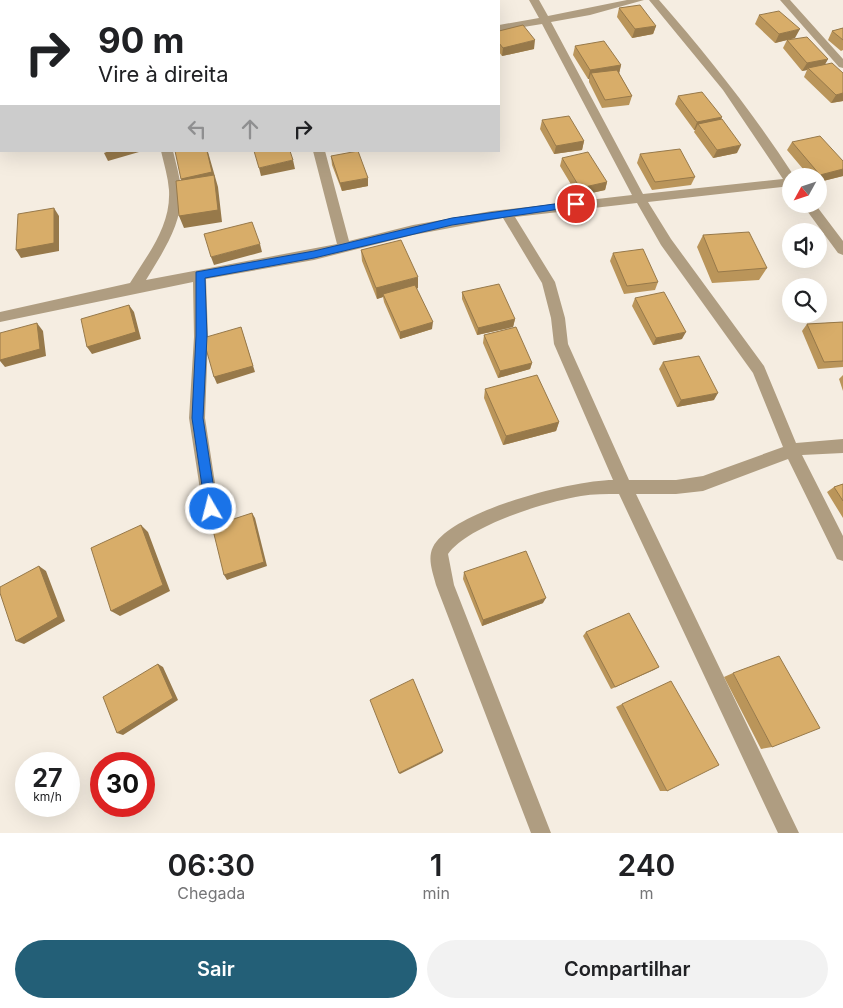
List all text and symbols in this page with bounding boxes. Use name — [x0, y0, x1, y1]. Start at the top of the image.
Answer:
text: 90 m — [98, 19, 185, 61]
icon: right — [15, 20, 80, 85]
text: Vire à direita — [98, 61, 229, 87]
icon: left — [183, 115, 211, 143]
icon: ahead — [236, 115, 264, 143]
icon: right — [289, 115, 317, 143]
north arrow — [782, 168, 828, 212]
map controls — [782, 168, 827, 323]
pin — [555, 183, 597, 225]
icon: arrive — [562, 190, 590, 218]
button: sound — [782, 223, 827, 268]
button: search — [782, 278, 827, 323]
position arrow — [184, 482, 236, 534]
speed limit sign: 30 — [90, 752, 155, 817]
text: 27 — [32, 763, 63, 793]
text: km/h — [33, 789, 62, 804]
text: 06:30 — [168, 847, 255, 883]
text: 1 — [430, 847, 443, 883]
text: 240 — [617, 847, 675, 883]
text: Chegada — [177, 883, 245, 903]
text: min — [423, 883, 450, 903]
text: m — [639, 883, 653, 903]
button: Sair — [15, 940, 417, 998]
button: Compartilhar — [427, 940, 828, 998]

